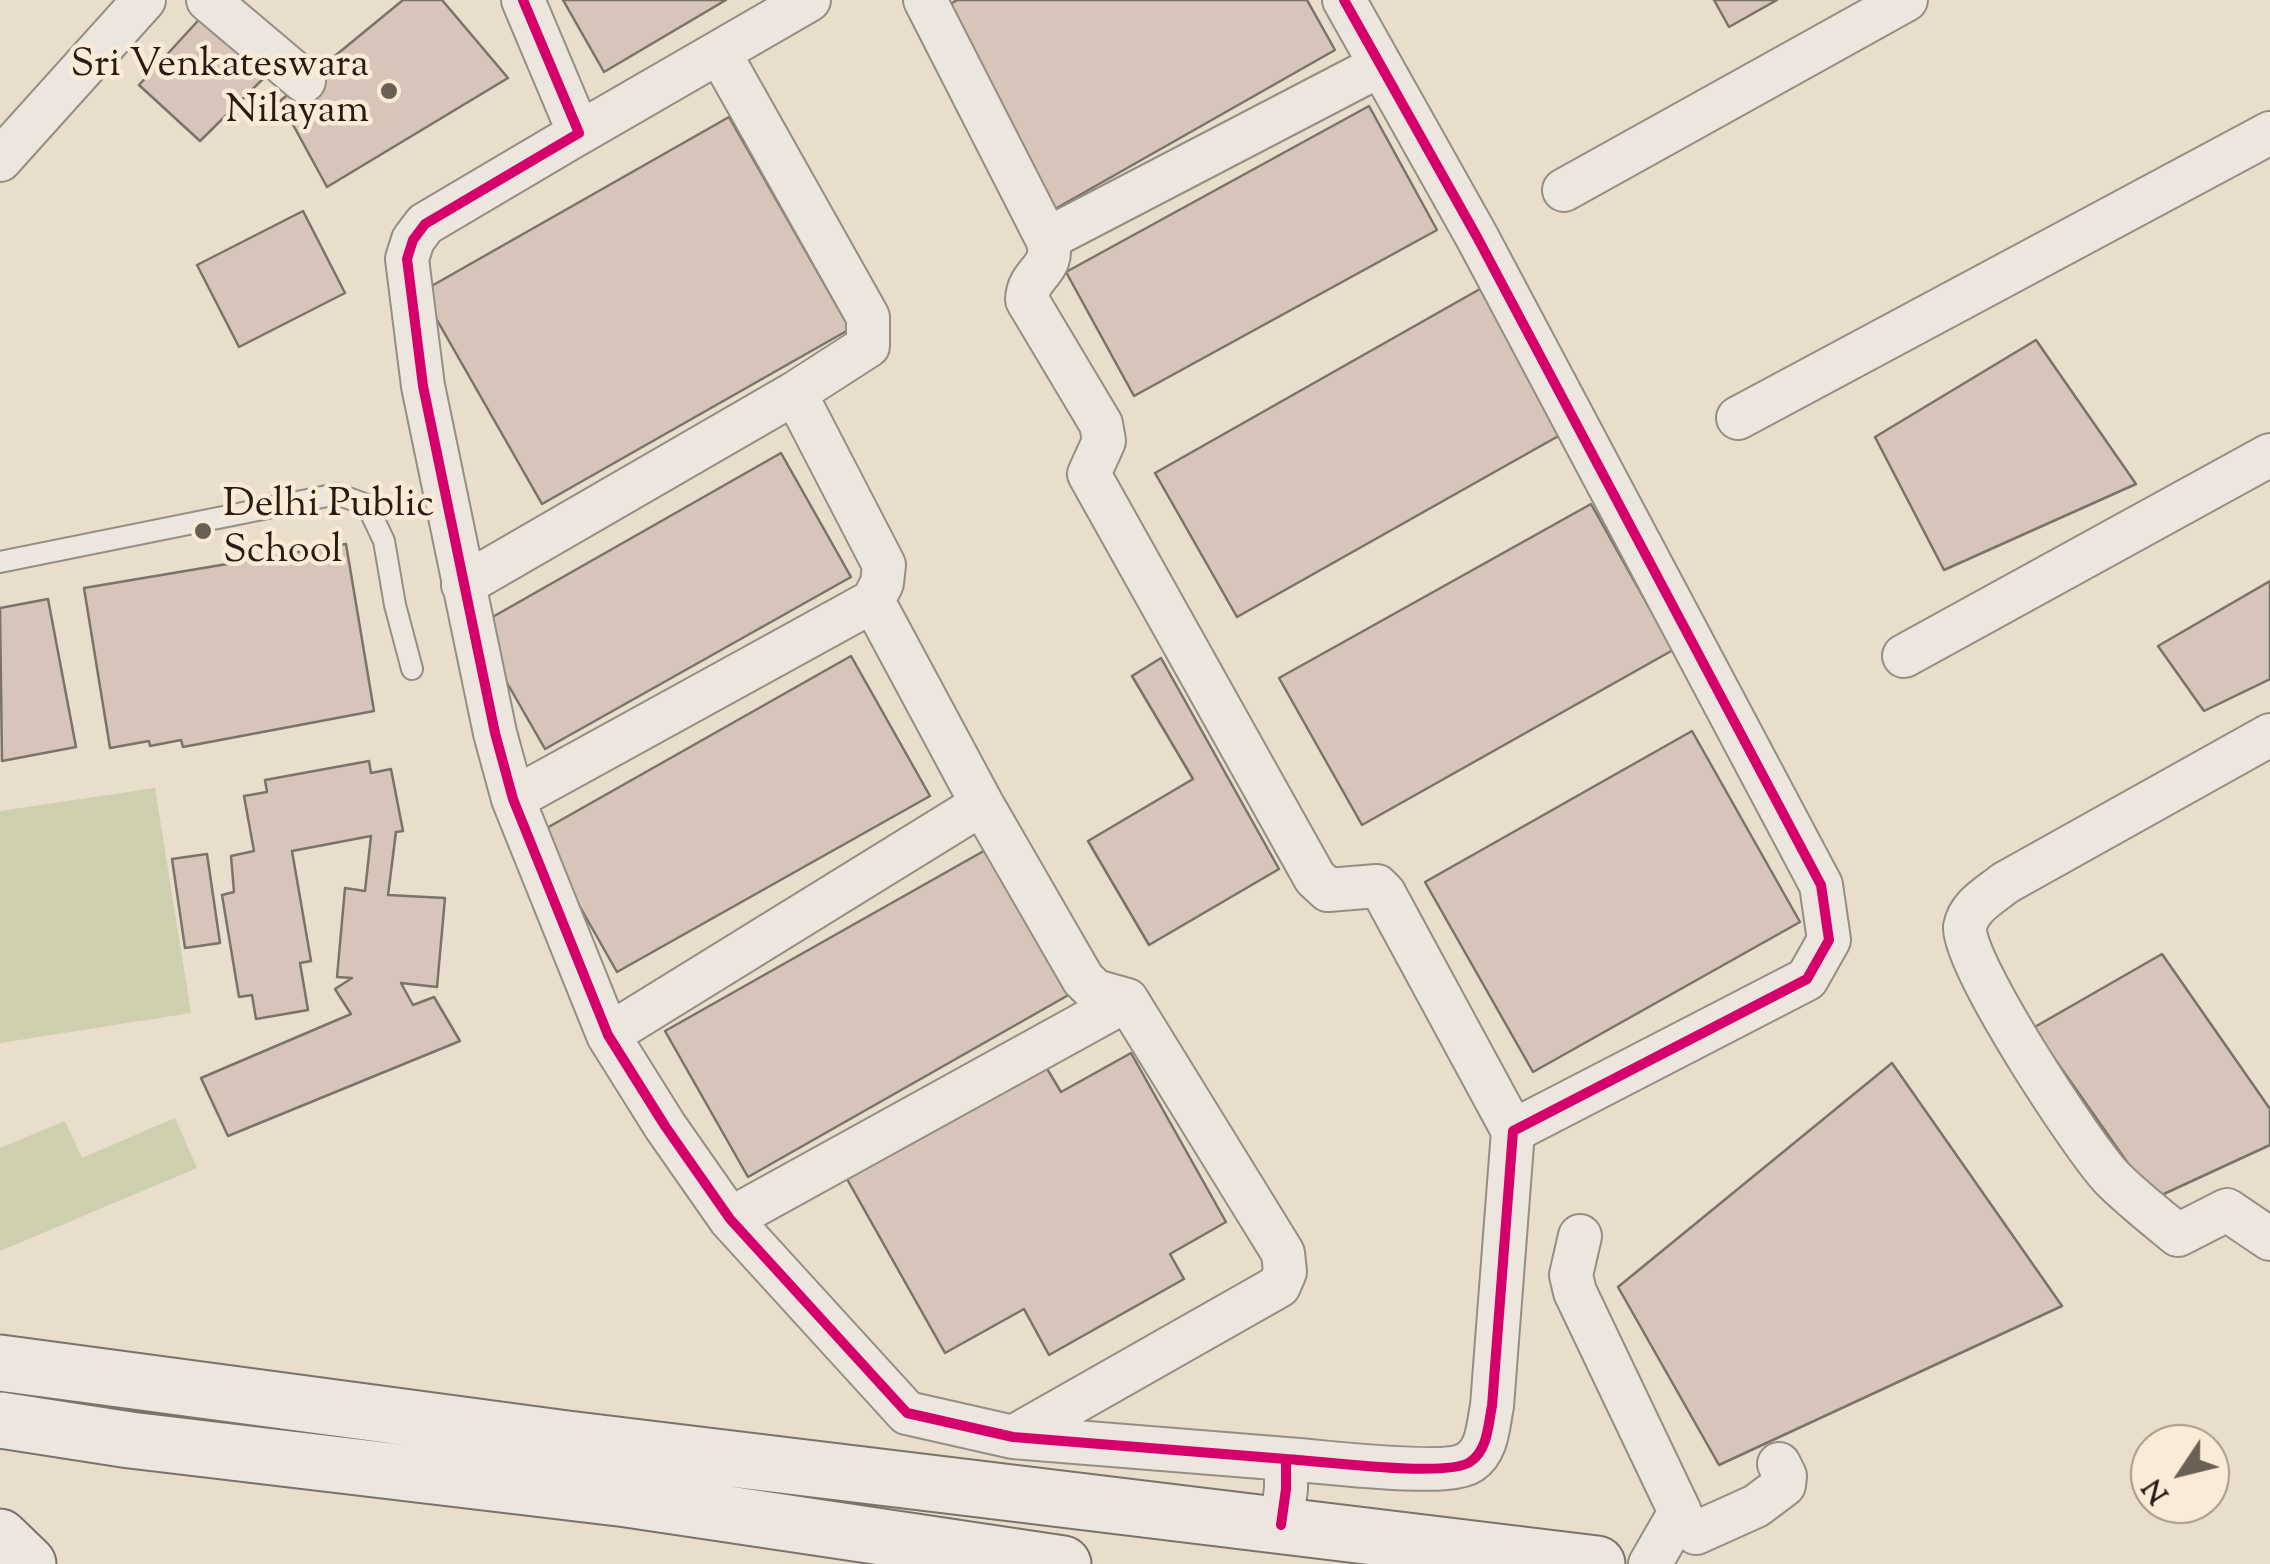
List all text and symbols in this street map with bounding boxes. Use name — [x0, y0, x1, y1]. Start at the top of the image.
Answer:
place label: Sri Venkateswara Nilayam — [71, 44, 369, 138]
marker: Sri Venkateswara Nilayam — [378, 80, 400, 102]
place label: Delhi Public School — [223, 484, 434, 578]
marker: Delhi Public School — [192, 520, 214, 542]
north arrow — [2130, 1424, 2230, 1524]
text: N — [2134, 1469, 2180, 1511]

